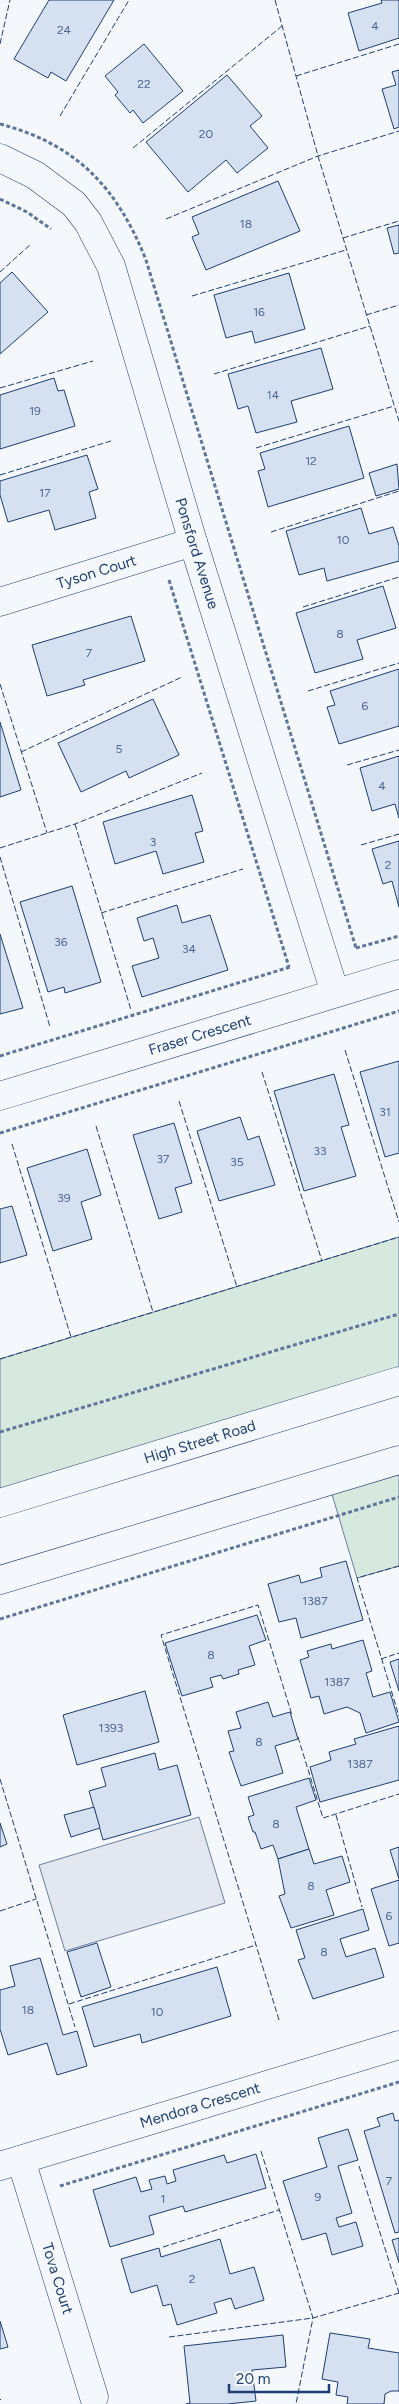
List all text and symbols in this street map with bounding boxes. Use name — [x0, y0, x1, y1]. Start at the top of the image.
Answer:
house number: 4 — [371, 19, 379, 33]
house number: 24 — [57, 23, 72, 37]
house number: 22 — [137, 77, 151, 91]
house number: 20 — [199, 127, 214, 141]
house number: 18 — [240, 217, 252, 231]
house number: 16 — [253, 305, 265, 319]
house number: 14 — [267, 388, 280, 402]
house number: 19 — [29, 404, 41, 418]
house number: 12 — [305, 454, 317, 468]
house number: 17 — [39, 486, 51, 500]
street label: Ponsford Avenue — [171, 496, 223, 611]
house number: 10 — [337, 533, 350, 547]
street label: Tyson Court — [54, 551, 139, 593]
house number: 8 — [336, 627, 344, 641]
house number: 7 — [86, 646, 93, 660]
house number: 6 — [362, 699, 369, 713]
house number: 5 — [116, 742, 123, 756]
house number: 4 — [378, 779, 386, 793]
house number: 3 — [150, 835, 156, 849]
house number: 2 — [385, 858, 391, 872]
house number: 36 — [54, 935, 68, 949]
house number: 34 — [182, 942, 197, 956]
street label: Fraser Crescent — [146, 1011, 254, 1059]
house number: 31 — [379, 1105, 391, 1119]
house number: 33 — [313, 1144, 327, 1158]
house number: 37 — [157, 1152, 170, 1166]
house number: 35 — [230, 1155, 244, 1169]
house number: 39 — [57, 1191, 71, 1205]
street label: High Street Road — [142, 1416, 258, 1467]
house number: 1387 — [302, 1594, 328, 1608]
house number: 8 — [207, 1648, 215, 1662]
house number: 1387 — [324, 1675, 350, 1689]
house number: 1393 — [99, 1721, 123, 1735]
house number: 8 — [255, 1735, 263, 1749]
house number: 1387 — [347, 1757, 373, 1771]
house number: 8 — [272, 1817, 280, 1831]
house number: 8 — [307, 1879, 315, 1893]
house number: 6 — [386, 1909, 393, 1923]
house number: 8 — [320, 1945, 328, 1959]
house number: 18 — [22, 2003, 34, 2017]
house number: 10 — [151, 2005, 164, 2019]
street label: Mendora Crescent — [138, 2079, 263, 2132]
house number: 7 — [386, 2174, 393, 2188]
house number: 9 — [315, 2190, 322, 2204]
house number: 1 — [161, 2192, 165, 2206]
street label: Tova Court — [38, 2241, 77, 2317]
house number: 2 — [189, 2272, 195, 2286]
scale bar — [229, 2362, 329, 2394]
text: 20 m — [236, 2370, 270, 2388]

